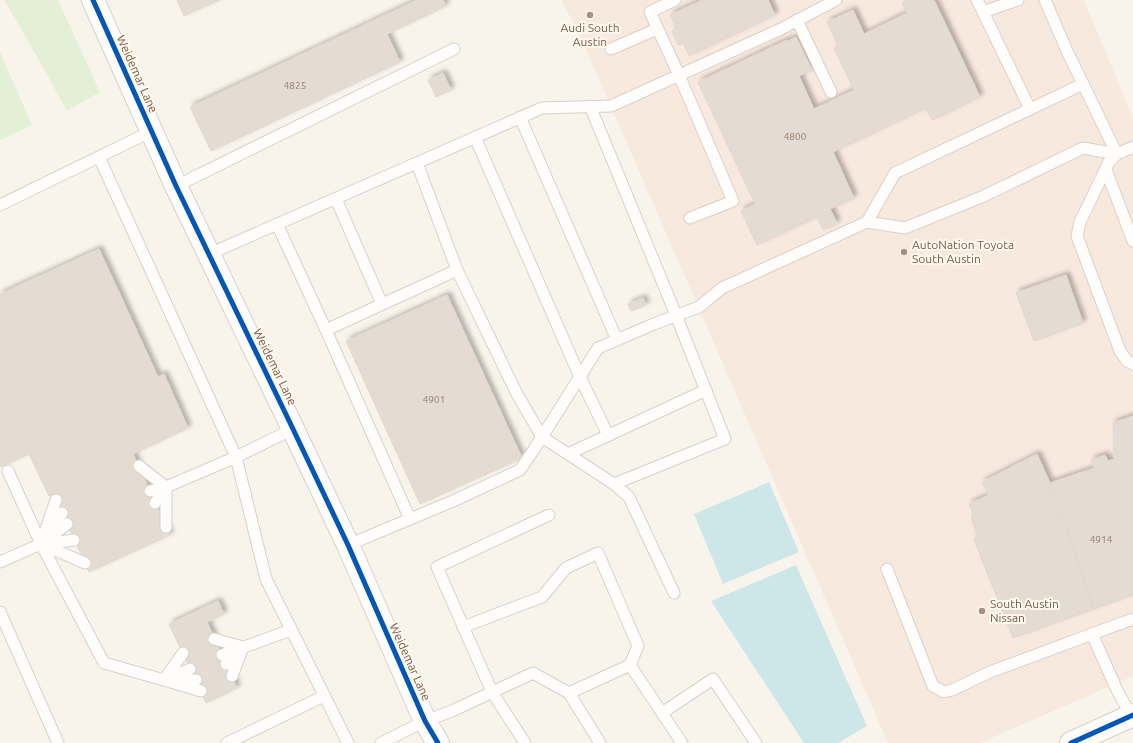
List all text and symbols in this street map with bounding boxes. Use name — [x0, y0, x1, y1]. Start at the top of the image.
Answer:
marker: Audi South Austin — [585, 10, 595, 20]
place label: Audi South Austin — [560, 21, 620, 48]
street label: Weidemar Lane — [114, 33, 160, 115]
house number: 4825 — [284, 80, 306, 91]
house number: 4800 — [784, 131, 807, 142]
place label: AutoNation Toyota South Austin — [912, 238, 1014, 265]
marker: AutoNation Toyota South Austin — [899, 247, 909, 257]
street label: Weidemar Lane — [251, 326, 300, 407]
house number: 4901 — [423, 394, 445, 405]
house number: 4914 — [1090, 534, 1113, 545]
place label: South Austin Nissan — [990, 597, 1059, 624]
marker: South Austin Nissan — [977, 606, 987, 616]
street label: Weidemar Lane — [387, 621, 433, 703]

